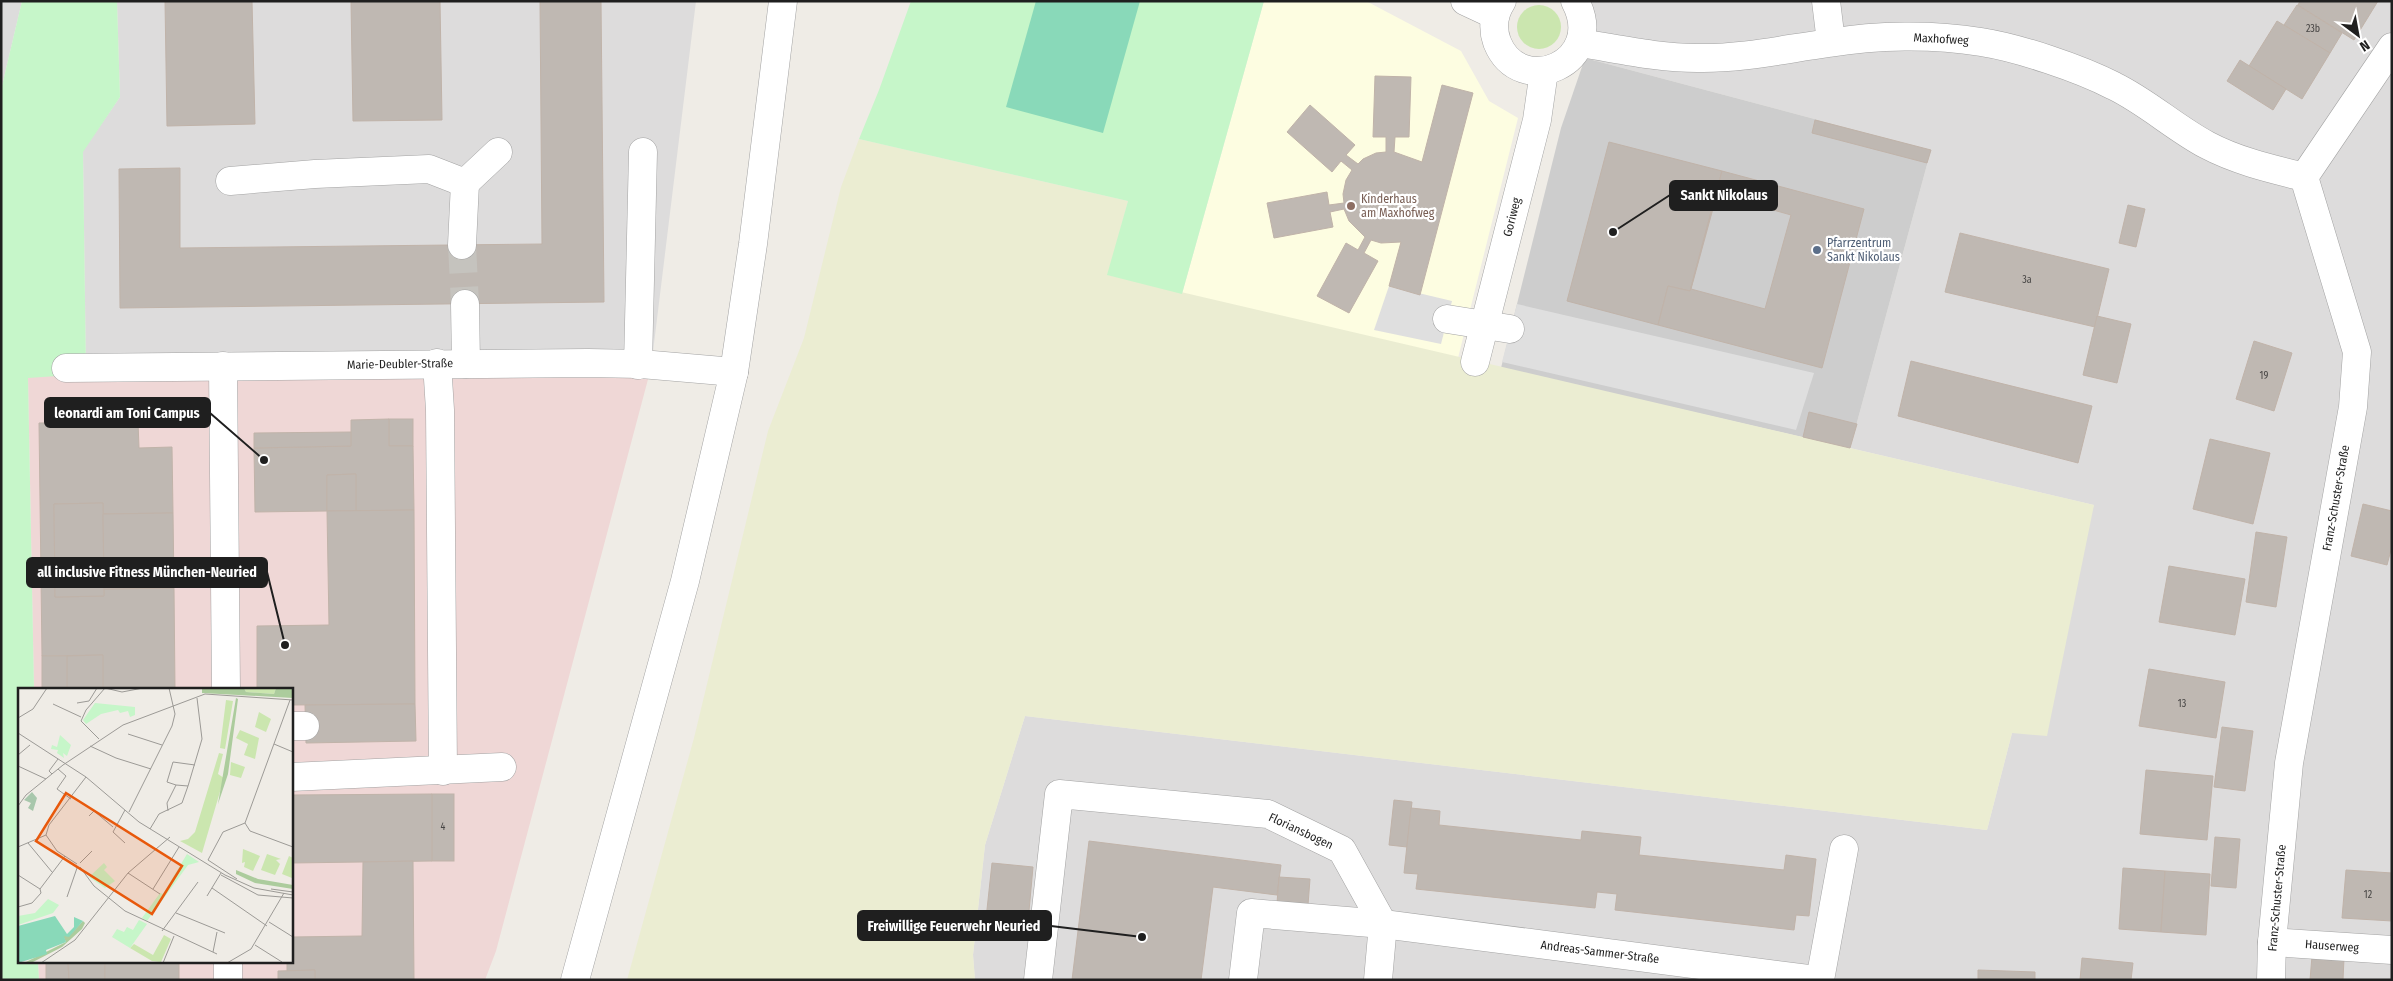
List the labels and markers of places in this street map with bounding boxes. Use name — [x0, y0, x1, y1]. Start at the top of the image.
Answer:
callout: Sankt Nikolaus — [1670, 181, 1777, 210]
place label: Kinderhaus am Maxhofweg — [1361, 192, 1435, 220]
marker: Kinderhaus am Maxhofweg — [1345, 200, 1357, 212]
place label: Pfarrzentrum Sankt Nikolaus — [1827, 236, 1900, 264]
marker: Pfarrzentrum Sankt Nikolaus — [1811, 244, 1823, 256]
callout: leonardi am Toni Campus — [45, 398, 210, 427]
callout: all inclusive Fitness München-Neuried — [27, 558, 267, 587]
callout: Freiwillige Feuerwehr Neuried — [858, 911, 1051, 940]

